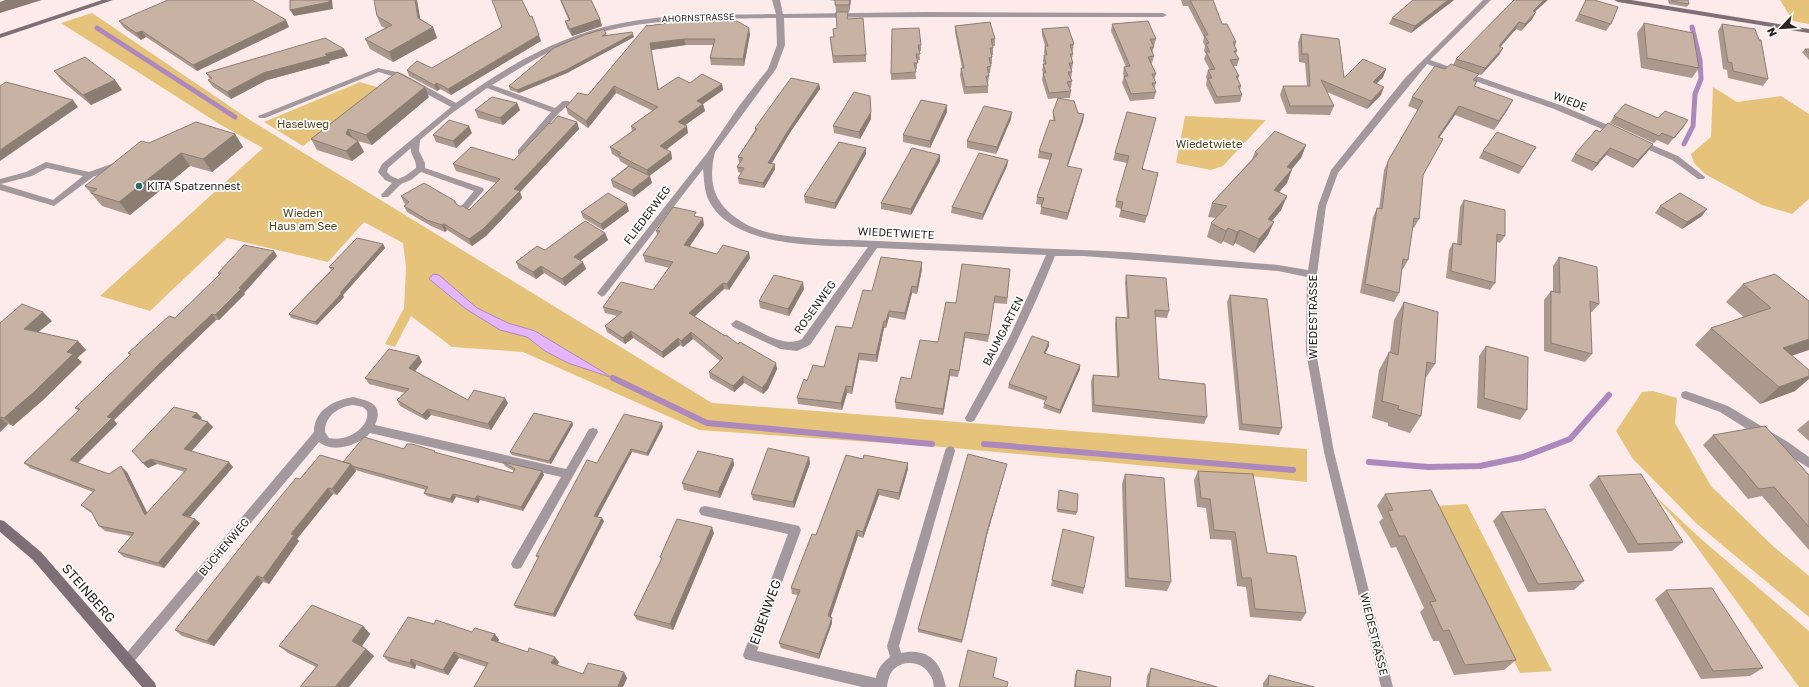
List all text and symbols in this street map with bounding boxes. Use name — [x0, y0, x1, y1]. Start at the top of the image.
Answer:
north arrow — [1761, 8, 1801, 48]
street label: AHORNSTRASSE — [661, 11, 735, 24]
text: N — [1764, 26, 1779, 39]
street label: WIEDE — [1551, 88, 1589, 113]
park label: Haselweg — [277, 117, 329, 130]
park label: Wiedetwiete — [1176, 137, 1242, 150]
place label: KITA Spatzennest — [147, 179, 241, 192]
marker: KITA Spatzennest — [134, 181, 144, 191]
street label: FLIEDERWEG — [620, 183, 673, 247]
park label: Wieden Haus am See — [269, 206, 337, 232]
street label: WIEDETWIETE — [857, 224, 935, 241]
street label: WIEDESTRASSE — [1306, 275, 1319, 359]
street label: ROSENWEG — [791, 277, 838, 336]
street label: BAUMGARTEN — [980, 294, 1026, 368]
street label: BUCHENWEG — [196, 515, 252, 578]
street label: STEINBERG — [59, 560, 119, 626]
street label: EIBENWEG — [746, 577, 784, 647]
street label: WIEDESTRASSE — [1358, 591, 1391, 677]

